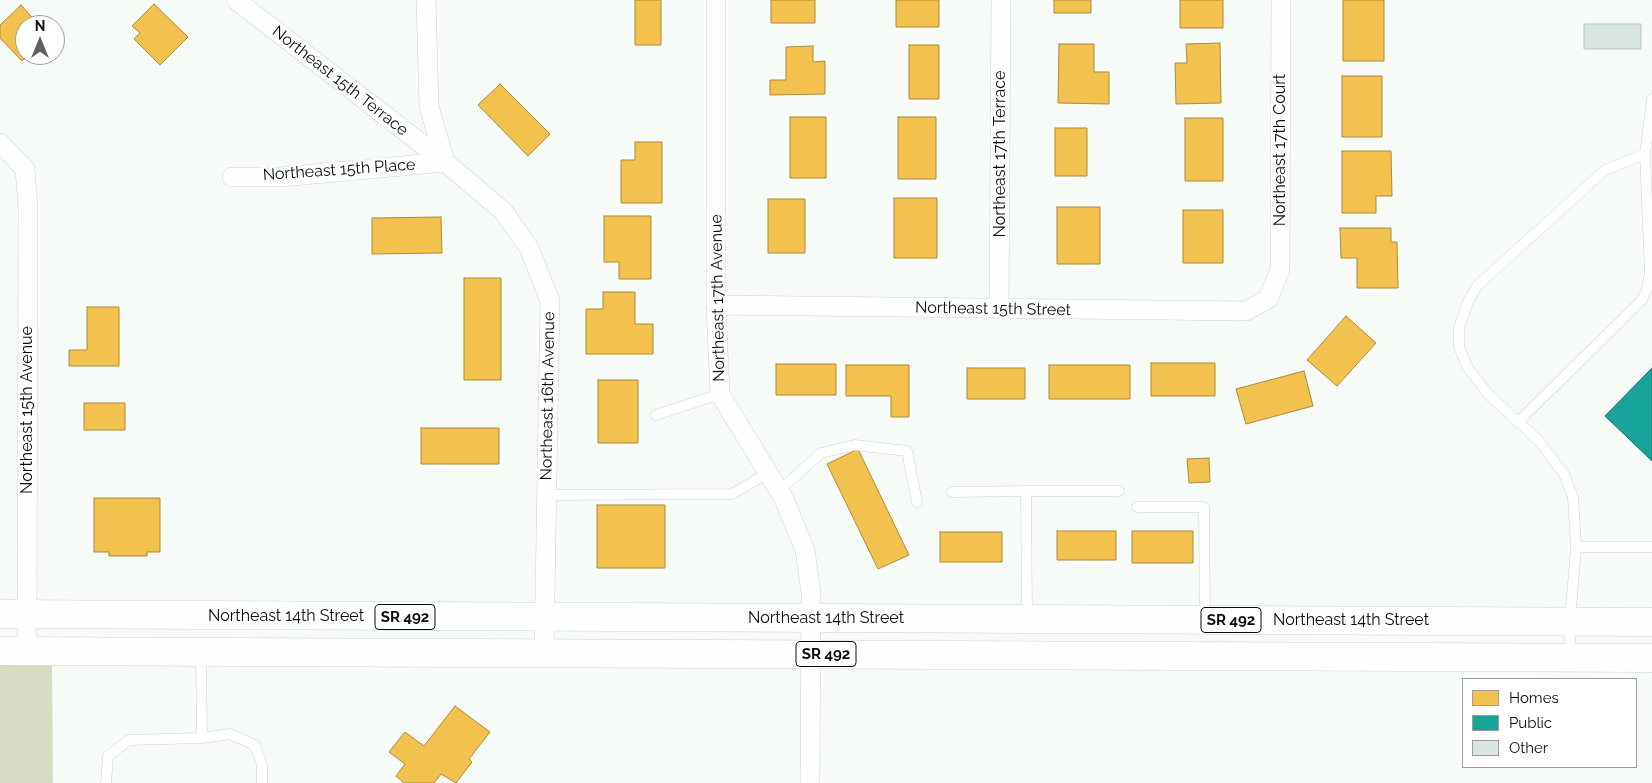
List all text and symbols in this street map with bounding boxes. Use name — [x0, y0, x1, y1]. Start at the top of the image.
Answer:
north arrow — [15, 15, 65, 65]
text: N — [35, 18, 45, 34]
street label: Northeast 15th Terrace — [268, 22, 412, 140]
street label: Northeast 17th Terrace — [990, 71, 1010, 237]
street label: Northeast 17th Court — [1270, 74, 1290, 226]
street label: Northeast 15th Place — [262, 155, 416, 185]
street label: Northeast 17th Avenue — [707, 214, 729, 382]
street label: Northeast 15th Street — [915, 298, 1071, 320]
street label: Northeast 16th Avenue — [537, 311, 559, 481]
street label: Northeast 15th Avenue — [17, 326, 37, 494]
road number: SR 492 — [375, 604, 435, 630]
street label: Northeast 14th Street — [208, 606, 364, 626]
street label: Northeast 14th Street — [748, 608, 904, 628]
road number: SR 492 — [1201, 608, 1261, 632]
street label: Northeast 14th Street — [1273, 610, 1429, 630]
road number: SR 492 — [796, 642, 856, 666]
legend — [1462, 678, 1637, 768]
text: Homes — [1509, 689, 1559, 707]
text: Public — [1509, 714, 1552, 732]
text: Other — [1509, 739, 1548, 757]

